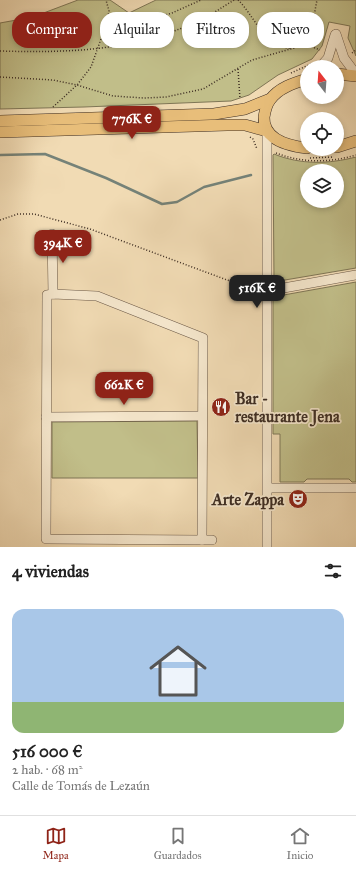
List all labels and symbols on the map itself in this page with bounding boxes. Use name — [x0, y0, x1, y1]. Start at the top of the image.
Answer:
north arrow — [300, 60, 344, 104]
pin: 776K € — [99, 106, 165, 140]
pin: 394K € — [30, 230, 96, 264]
pin: 516K € — [224, 275, 290, 309]
pin: 662K € — [91, 372, 157, 406]
place label: Bar - restaurante Jena — [234, 389, 341, 427]
restaurant icon: Bar - restaurante Jena — [210, 396, 232, 418]
theatre icon: Arte Zappa — [287, 488, 309, 510]
place label: Arte Zappa — [211, 490, 285, 510]

